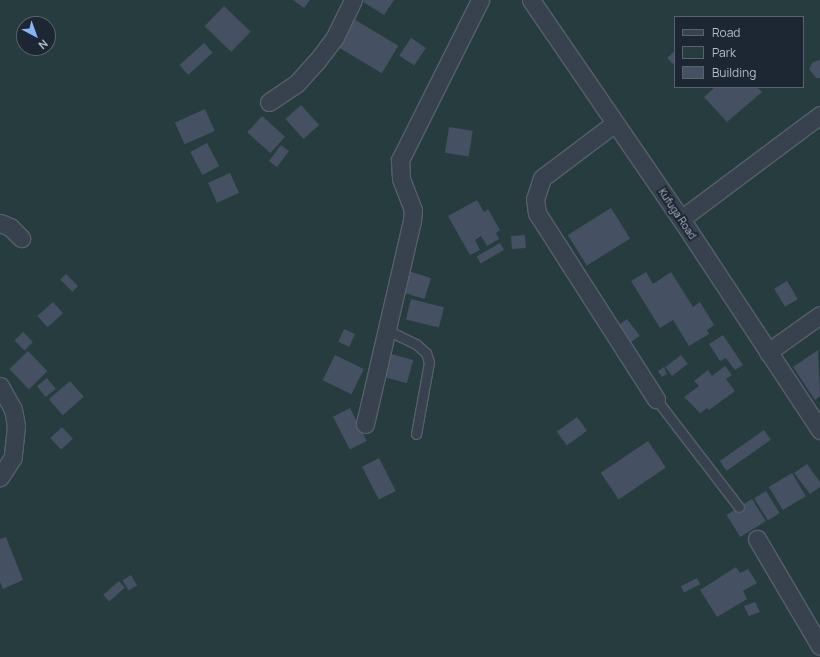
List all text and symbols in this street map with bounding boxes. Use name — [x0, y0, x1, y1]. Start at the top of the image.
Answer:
north arrow — [16, 16, 56, 56]
legend — [674, 16, 804, 88]
text: Road — [712, 24, 740, 41]
text: N — [36, 36, 51, 53]
text: Park — [712, 44, 736, 61]
text: Building — [712, 64, 756, 81]
street label: Kufuga Road — [656, 187, 698, 241]

